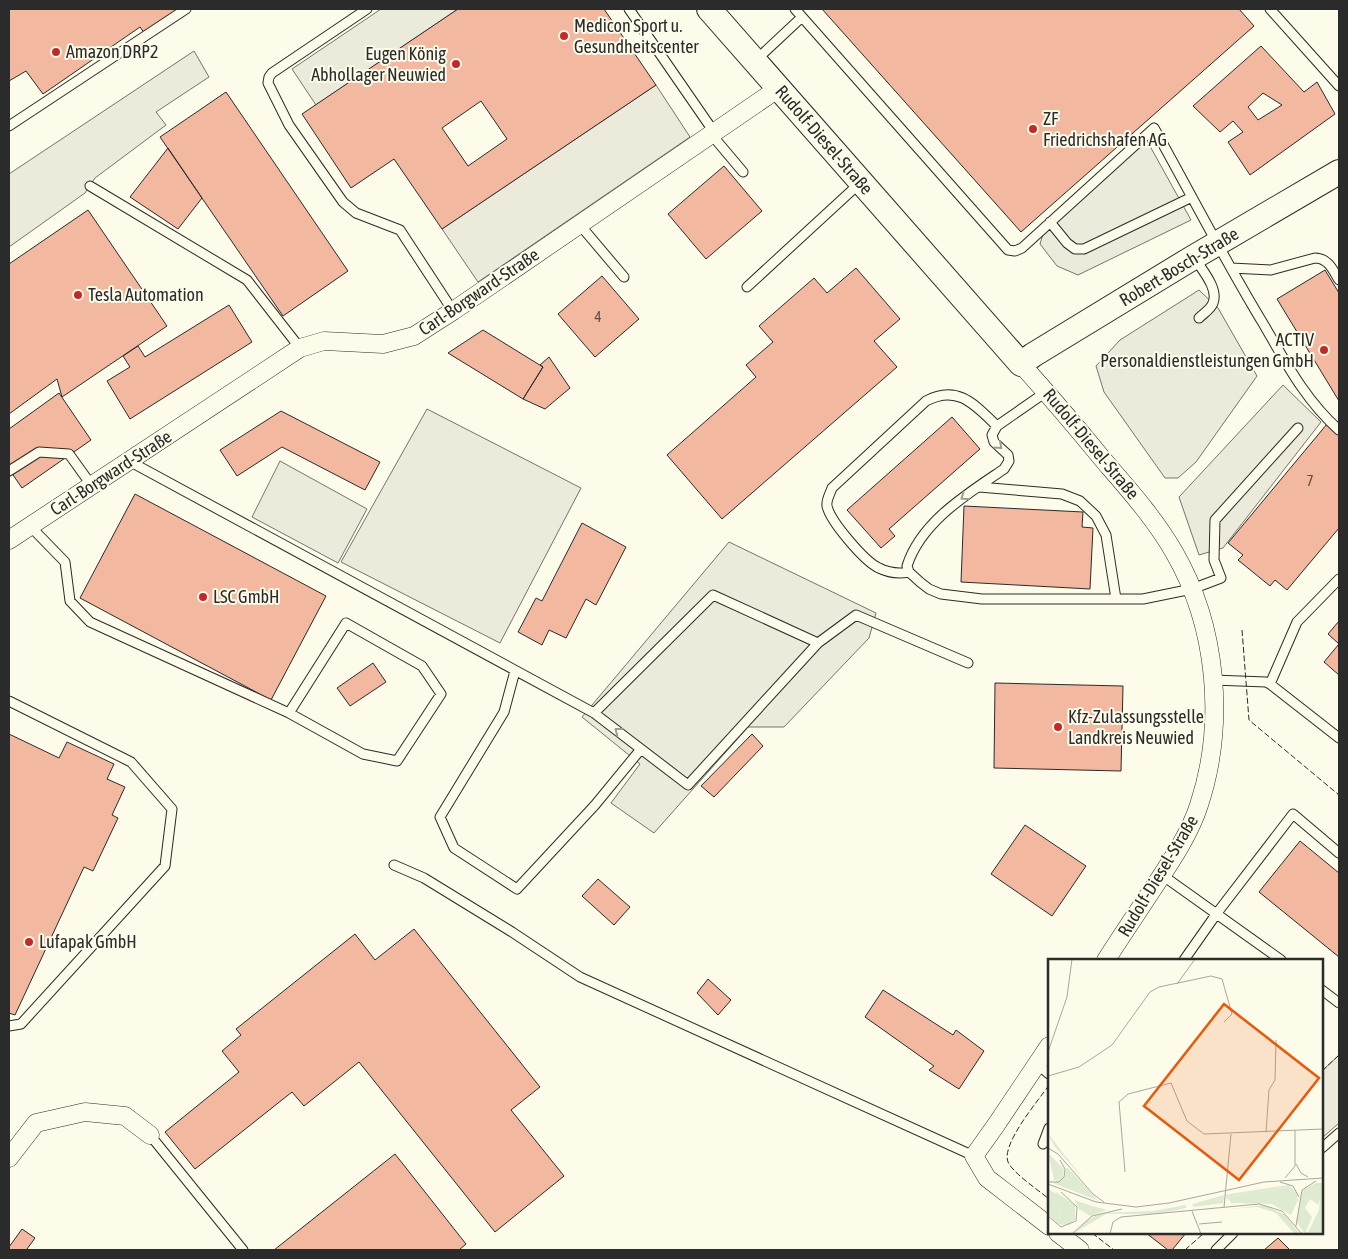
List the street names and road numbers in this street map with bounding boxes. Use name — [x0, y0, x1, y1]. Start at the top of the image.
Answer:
street label: Rudolf-Diesel-Straße — [771, 81, 878, 199]
street label: Robert-Bosch-Straße — [1116, 223, 1242, 310]
street label: Carl-Borgward-Straße — [415, 244, 543, 340]
street label: Rudolf-Diesel-Straße — [1039, 384, 1144, 503]
street label: Carl-Borgward-Straße — [46, 426, 175, 520]
street label: Rudolf-Diesel-Straße — [1113, 811, 1202, 940]

